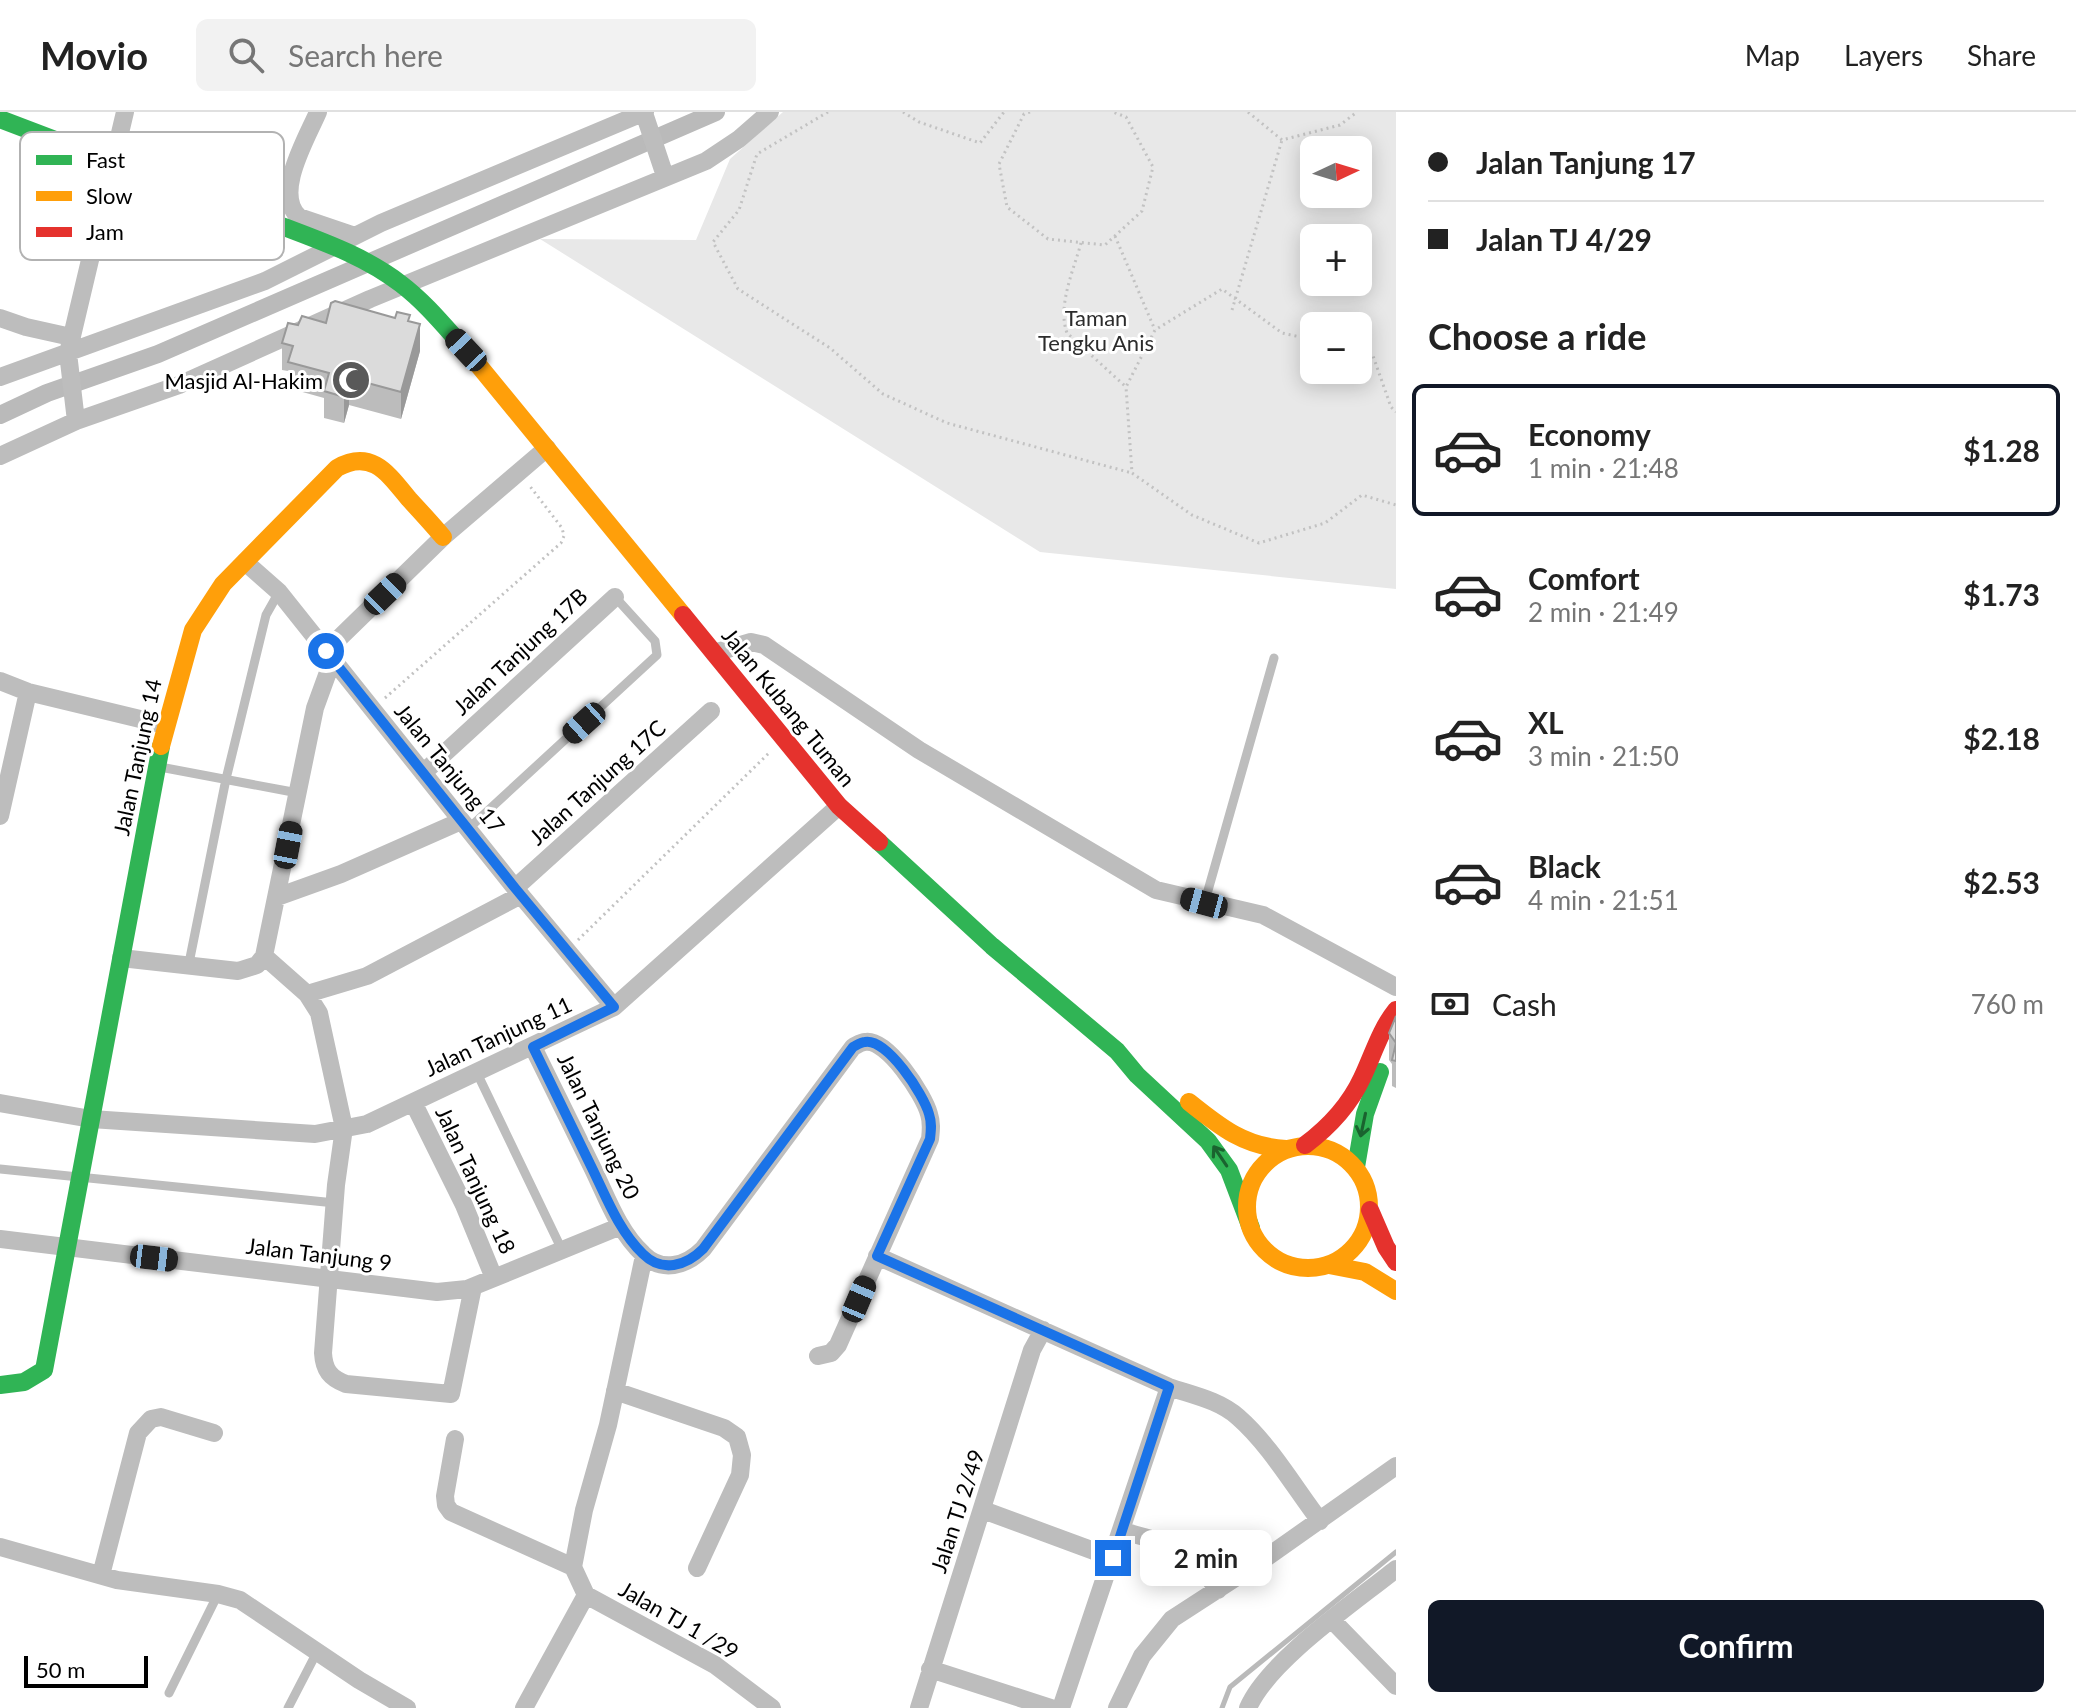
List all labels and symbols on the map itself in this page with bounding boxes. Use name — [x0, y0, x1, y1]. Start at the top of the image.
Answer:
legend — [20, 132, 284, 260]
north arrow — [1300, 136, 1372, 208]
text: Fast — [86, 146, 125, 173]
text: Slow — [86, 182, 133, 209]
text: Jam — [86, 218, 124, 245]
park label: Taman Tengku Anis — [1038, 304, 1154, 356]
car — [441, 324, 491, 376]
mosque icon: Masjid Al-Hakim — [330, 359, 372, 401]
place label: Masjid Al-Hakim — [165, 367, 323, 394]
car — [359, 569, 411, 619]
street label: Jalan Tanjung 17B — [447, 582, 593, 720]
street label: Jalan Kubang Tuman — [717, 622, 861, 792]
route start — [308, 633, 344, 669]
street label: Jalan Tanjung 14 — [107, 676, 167, 838]
street label: Jalan Tanjung 17 — [389, 698, 511, 838]
car — [558, 698, 610, 748]
street label: Jalan Tanjung 17C — [523, 714, 671, 850]
car — [272, 819, 304, 871]
car — [1178, 885, 1230, 921]
street label: Jalan Tanjung 11 — [420, 990, 576, 1082]
street label: Jalan Tanjung 20 — [552, 1049, 646, 1204]
street label: Jalan Tanjung 18 — [430, 1102, 522, 1258]
one-way arrow — [1355, 1111, 1370, 1137]
one-way arrow — [1211, 1146, 1228, 1168]
street label: Jalan Tanjung 9 — [245, 1232, 393, 1276]
car — [129, 1243, 179, 1273]
car — [839, 1272, 879, 1326]
street label: Jalan TJ 2/49 — [924, 1446, 990, 1576]
callout: 2 min — [1141, 1530, 1273, 1586]
route end — [1095, 1540, 1131, 1576]
street label: Jalan TJ 1 /29 — [614, 1575, 744, 1665]
scale bar — [24, 1652, 148, 1688]

